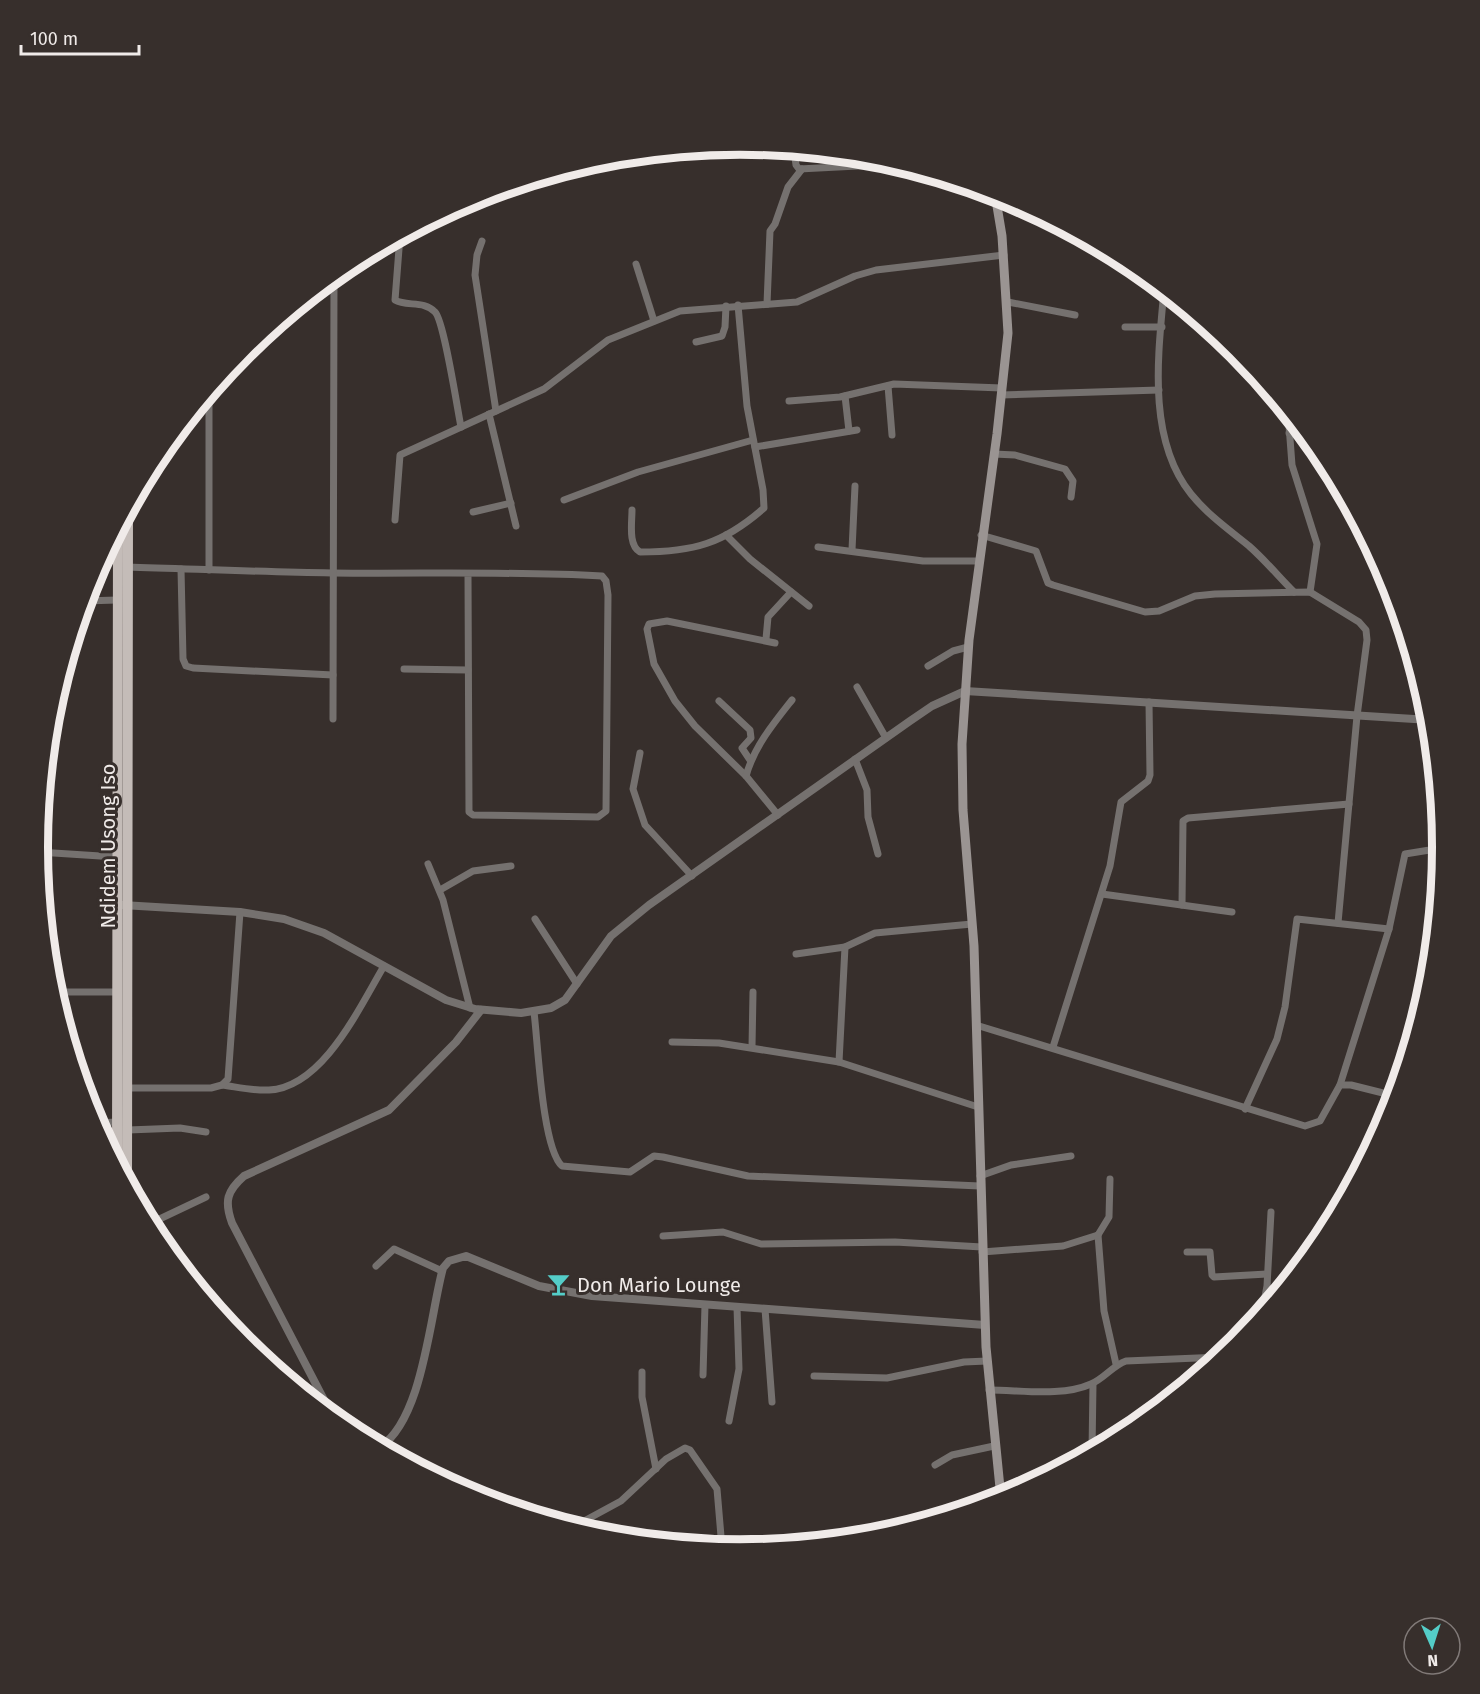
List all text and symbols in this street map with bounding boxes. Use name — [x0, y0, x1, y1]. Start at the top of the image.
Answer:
scale bar — [21, 18, 140, 56]
text: 100 m — [30, 28, 78, 50]
street label: Ndidem Usong Iso — [96, 763, 120, 929]
bar icon: Don Mario Lounge — [546, 1272, 572, 1298]
place label: Don Mario Lounge — [577, 1273, 741, 1297]
north arrow — [1402, 1616, 1462, 1676]
text: N — [1427, 1651, 1439, 1670]

